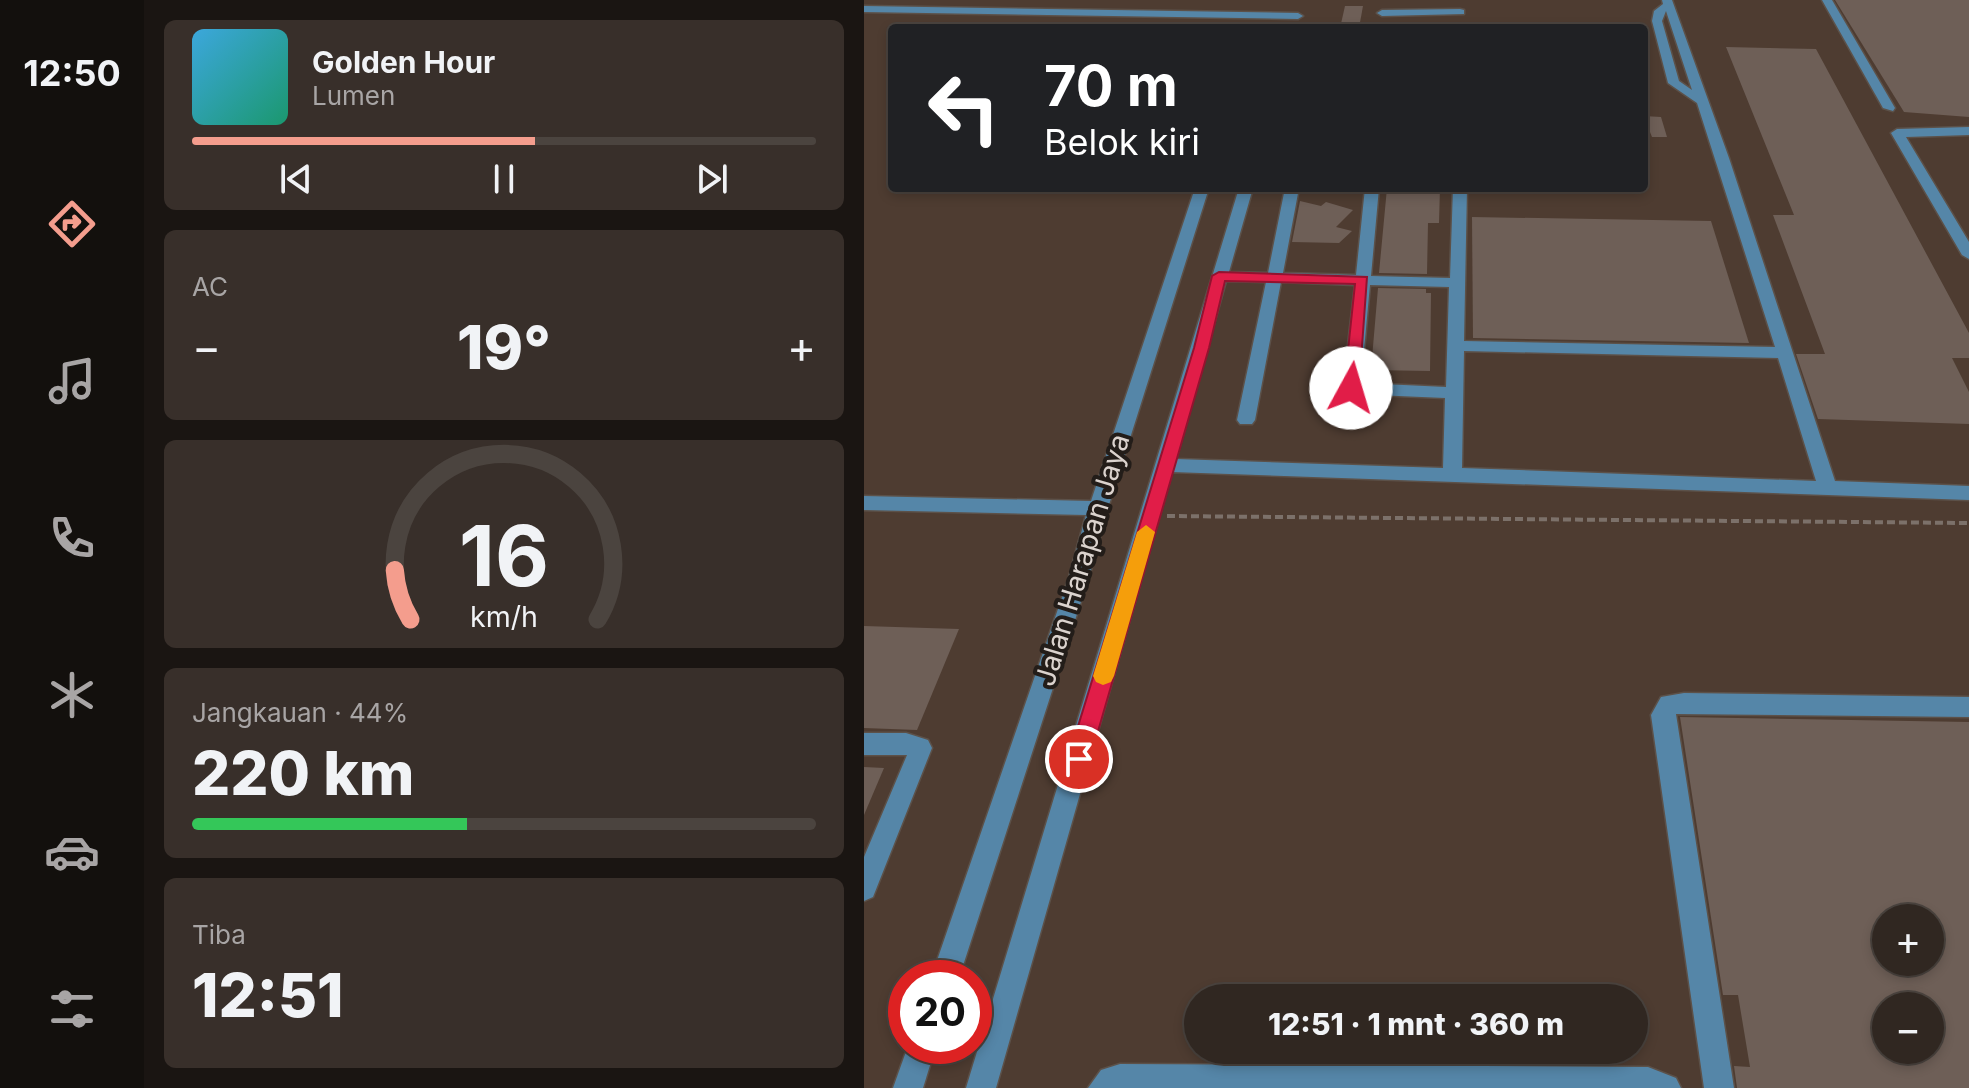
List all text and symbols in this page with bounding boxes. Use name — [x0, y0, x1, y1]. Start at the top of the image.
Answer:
text: Golden Hour — [312, 44, 495, 80]
text: 12:50 — [23, 51, 121, 95]
text: 70 m — [1044, 52, 1178, 120]
icon: left — [912, 56, 1016, 160]
text: Lumen — [312, 80, 395, 111]
text: Belok kiri — [1044, 120, 1200, 164]
icon: previous — [274, 157, 318, 201]
icon: pause — [482, 157, 526, 201]
icon: next — [690, 157, 734, 201]
icon: directions — [44, 196, 100, 252]
text: AC — [192, 271, 228, 302]
text: 19° — [457, 311, 551, 383]
text: − — [192, 320, 221, 374]
text: + — [787, 320, 816, 374]
position arrow — [1309, 346, 1393, 430]
icon: music — [44, 353, 100, 409]
street label: Jalan Harapan Jaya — [1027, 430, 1137, 690]
text: 16 — [459, 505, 549, 606]
icon: phone — [44, 510, 100, 566]
text: km/h — [470, 599, 538, 634]
icon: climate — [44, 667, 100, 723]
text: Jangkauan · 44% — [192, 697, 408, 728]
pin — [1045, 725, 1113, 793]
text: 220 km — [192, 737, 414, 809]
icon: arrive — [1057, 737, 1101, 781]
icon: car — [44, 824, 100, 880]
map controls — [1872, 904, 1944, 1064]
button: + — [1872, 904, 1944, 976]
text: Tiba — [192, 919, 246, 950]
text: 12:51 — [192, 959, 344, 1031]
speed limit sign: 20 — [888, 960, 992, 1064]
icon: filters — [44, 981, 100, 1037]
button: − — [1872, 992, 1944, 1064]
text: 12:51 · 1 mnt · 360 m — [1268, 1006, 1564, 1042]

